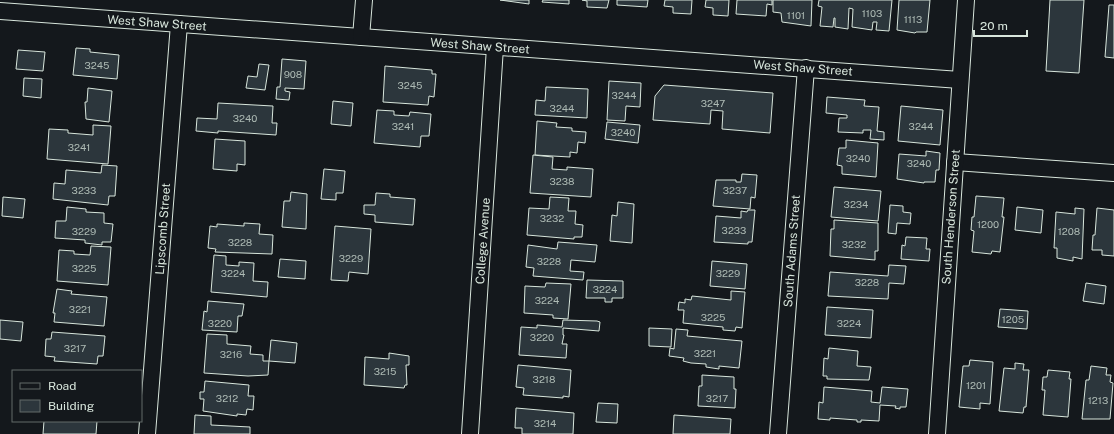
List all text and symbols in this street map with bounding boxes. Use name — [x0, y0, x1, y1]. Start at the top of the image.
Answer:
house number: 1103 — [862, 7, 882, 19]
house number: 1101 — [787, 9, 805, 21]
scale bar — [974, 12, 1027, 38]
street label: West Shaw Street — [107, 13, 208, 33]
house number: 1113 — [904, 13, 922, 25]
text: 20 m — [980, 19, 1008, 33]
street label: West Shaw Street — [430, 36, 531, 56]
street label: West Shaw Street — [753, 58, 854, 78]
house number: 3245 — [85, 59, 109, 71]
house number: 908 — [284, 68, 302, 80]
house number: 3245 — [398, 79, 422, 91]
house number: 3244 — [612, 89, 636, 101]
house number: 3247 — [701, 97, 725, 109]
house number: 3244 — [550, 102, 574, 114]
house number: 3240 — [233, 112, 257, 124]
house number: 3241 — [392, 120, 414, 132]
house number: 3244 — [909, 120, 933, 132]
house number: 3240 — [611, 126, 635, 138]
house number: 3241 — [68, 141, 90, 153]
street label: South Henderson Street — [939, 149, 963, 285]
house number: 3240 — [846, 152, 870, 164]
house number: 3240 — [907, 157, 931, 169]
house number: 3238 — [550, 175, 574, 187]
street label: Lipscomb Street — [153, 182, 173, 275]
house number: 3233 — [72, 184, 96, 196]
house number: 3237 — [723, 184, 747, 196]
street label: South Adams Street — [781, 194, 803, 308]
street label: College Avenue — [473, 197, 493, 285]
house number: 3234 — [844, 198, 868, 210]
house number: 3232 — [540, 212, 564, 224]
house number: 1200 — [977, 218, 999, 230]
house number: 3233 — [722, 224, 746, 236]
house number: 3229 — [72, 225, 96, 237]
house number: 1208 — [1058, 225, 1080, 237]
house number: 3228 — [228, 236, 252, 248]
house number: 3232 — [842, 238, 866, 250]
house number: 3229 — [339, 252, 363, 264]
house number: 3228 — [537, 255, 561, 267]
house number: 3225 — [72, 262, 96, 274]
house number: 3224 — [221, 267, 245, 279]
house number: 3229 — [716, 267, 740, 279]
house number: 3228 — [855, 276, 879, 288]
house number: 3224 — [593, 283, 617, 295]
house number: 3224 — [535, 294, 559, 306]
house number: 3221 — [69, 303, 91, 315]
house number: 3225 — [701, 311, 725, 323]
house number: 1205 — [1002, 313, 1024, 325]
house number: 3220 — [208, 317, 232, 329]
house number: 3224 — [837, 317, 861, 329]
house number: 3220 — [530, 331, 554, 343]
house number: 3217 — [64, 342, 86, 354]
house number: 3221 — [694, 347, 716, 359]
house number: 3216 — [220, 348, 242, 360]
house number: 3215 — [374, 365, 396, 377]
legend — [12, 370, 142, 422]
house number: 3218 — [533, 373, 555, 385]
text: Road — [48, 379, 76, 393]
house number: 1201 — [966, 379, 986, 391]
house number: 3212 — [216, 392, 238, 404]
house number: 3217 — [706, 392, 728, 404]
house number: 1213 — [1088, 394, 1108, 406]
text: Building — [48, 399, 94, 413]
house number: 3214 — [534, 417, 556, 429]

